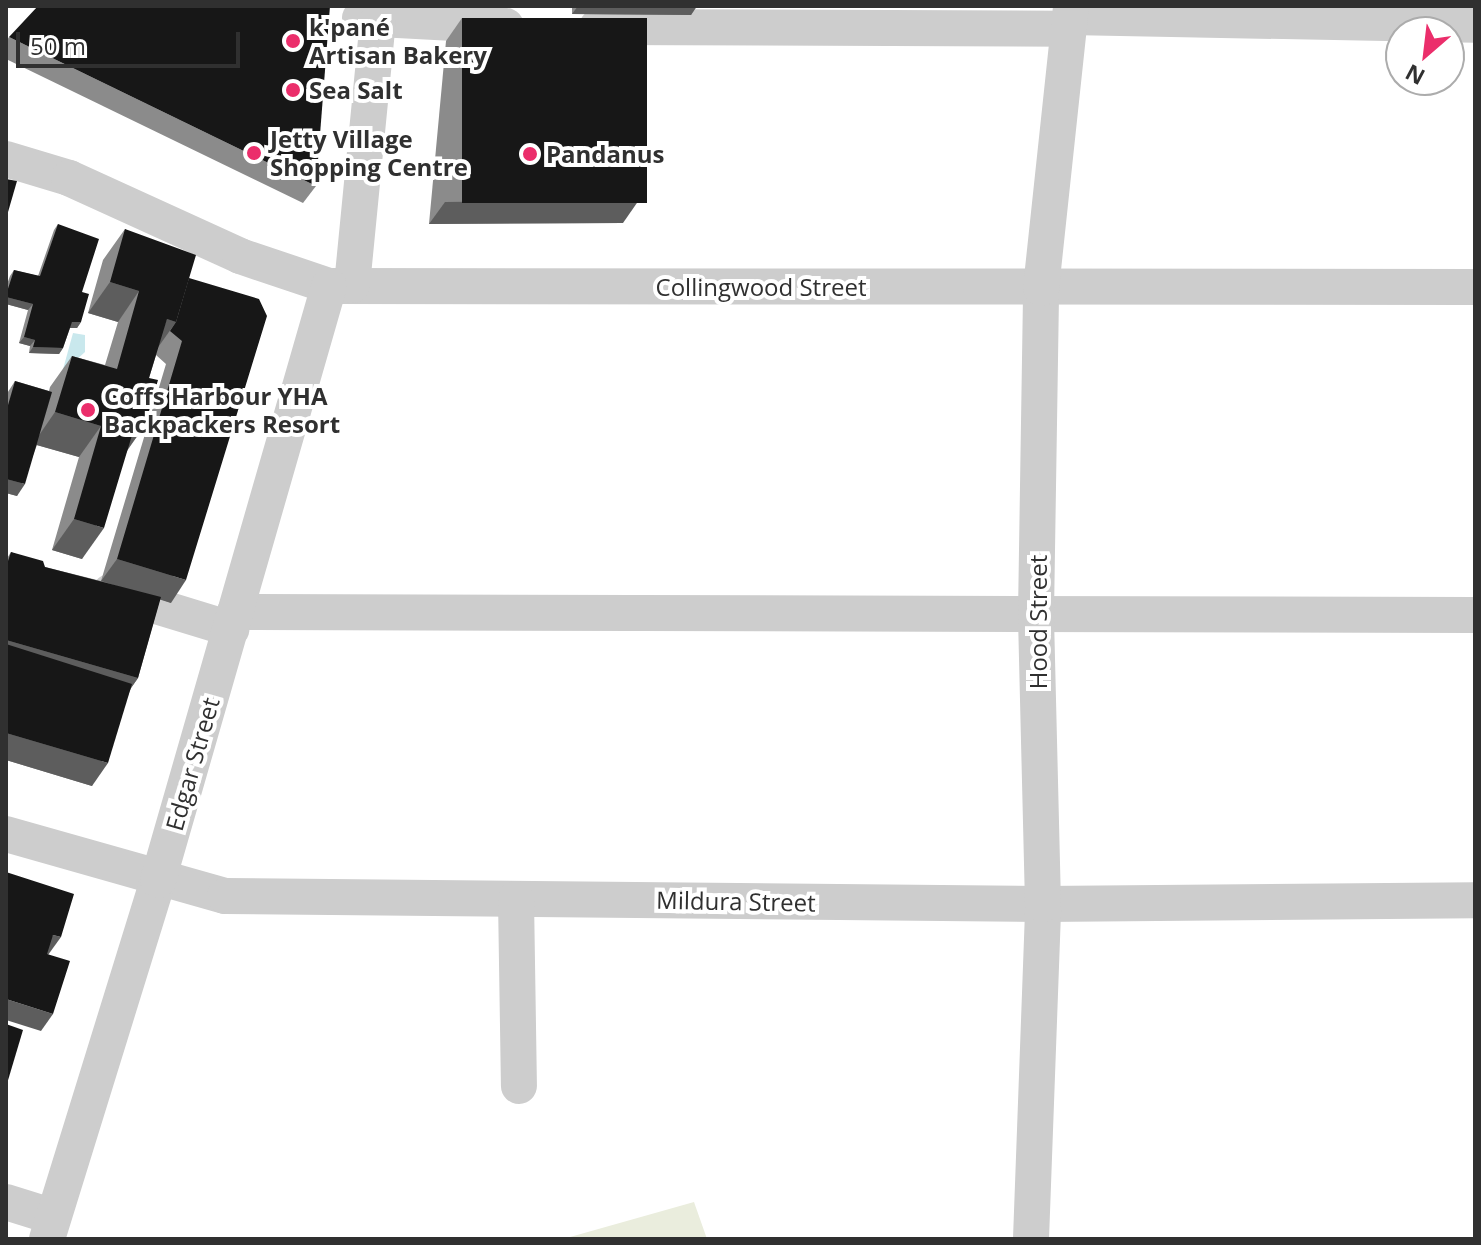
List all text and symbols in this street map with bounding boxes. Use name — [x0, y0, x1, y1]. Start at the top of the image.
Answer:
place label: k'pané Artisan Bakery — [309, 13, 487, 69]
scale bar — [20, 16, 244, 66]
north arrow — [1385, 16, 1465, 96]
text: 50 m — [30, 29, 86, 62]
marker: k'pané Artisan Bakery — [284, 32, 302, 50]
text: N — [1400, 58, 1430, 93]
place label: Sea Salt — [309, 76, 403, 104]
marker: Sea Salt — [284, 81, 302, 99]
place label: Jetty Village Shopping Centre — [270, 125, 468, 181]
place label: Pandanus — [546, 140, 664, 168]
marker: Jetty Village Shopping Centre — [245, 144, 263, 162]
marker: Pandanus — [521, 145, 539, 163]
street label: Collingwood Street — [656, 273, 866, 301]
place label: Coffs Harbour YHA Backpackers Resort — [104, 382, 340, 438]
marker: Coffs Harbour YHA Backpackers Resort — [79, 401, 97, 419]
street label: Hood Street — [1024, 555, 1052, 689]
street label: Edgar Street — [159, 694, 225, 834]
street label: Mildura Street — [656, 885, 816, 917]

